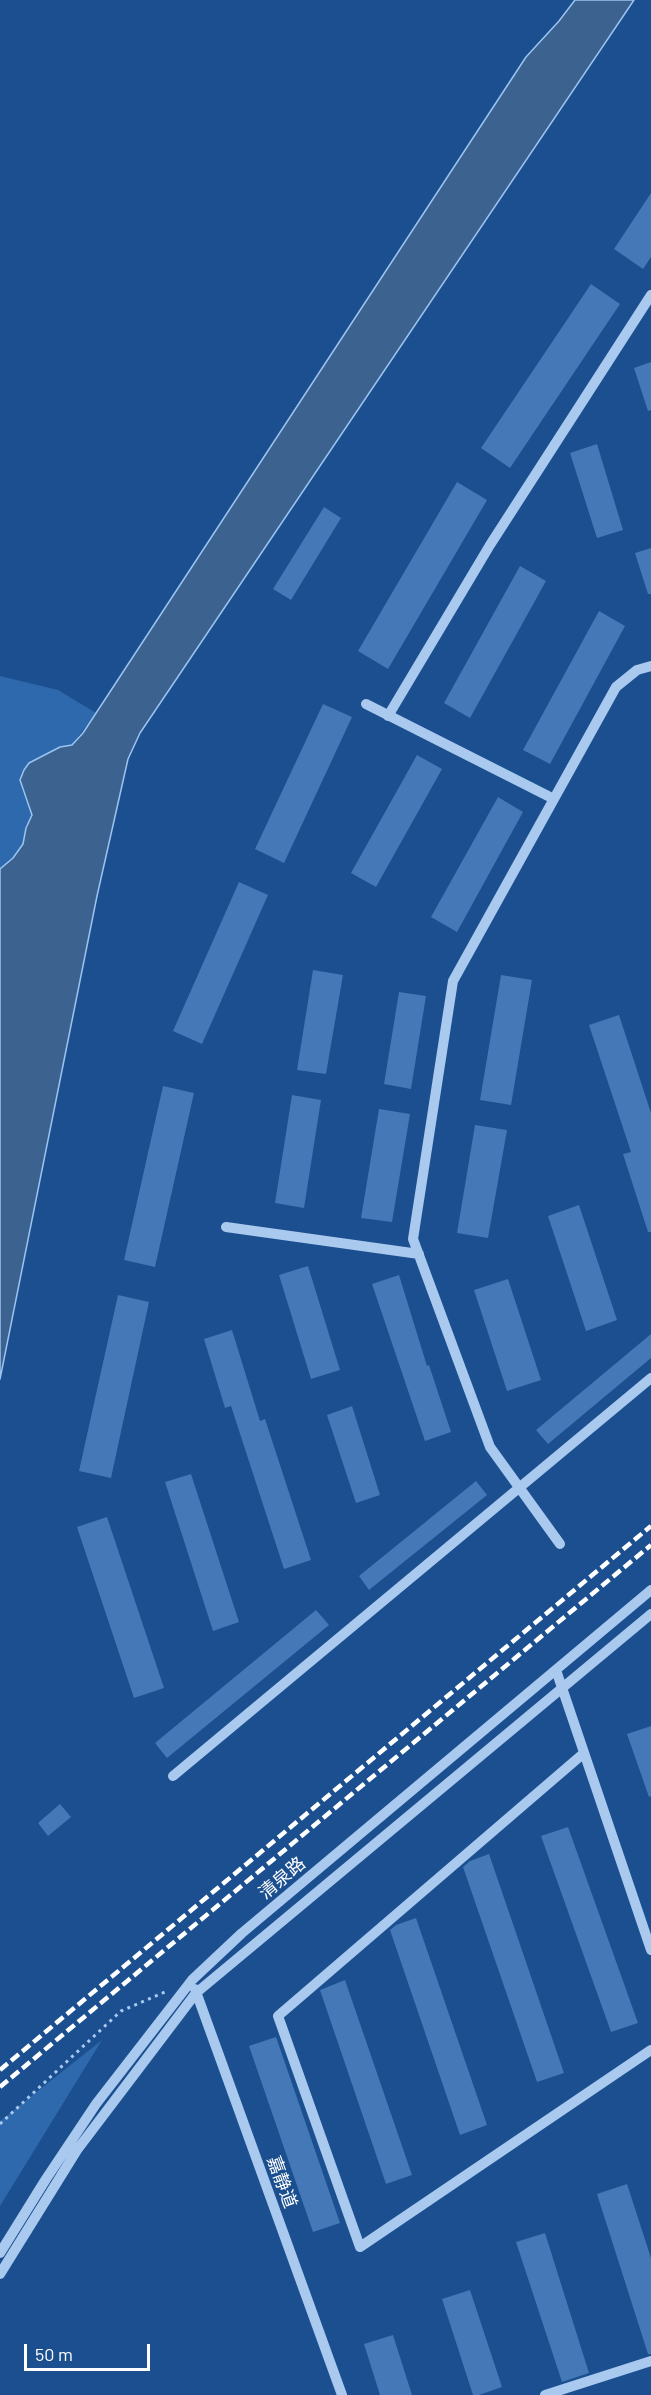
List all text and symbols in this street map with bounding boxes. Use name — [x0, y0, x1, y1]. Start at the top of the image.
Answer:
street label: 清泉路 — [254, 1852, 310, 1904]
street label: 嘉静道 — [263, 2153, 301, 2211]
scale bar — [27, 2332, 153, 2370]
text: 50 m — [35, 2343, 73, 2365]

